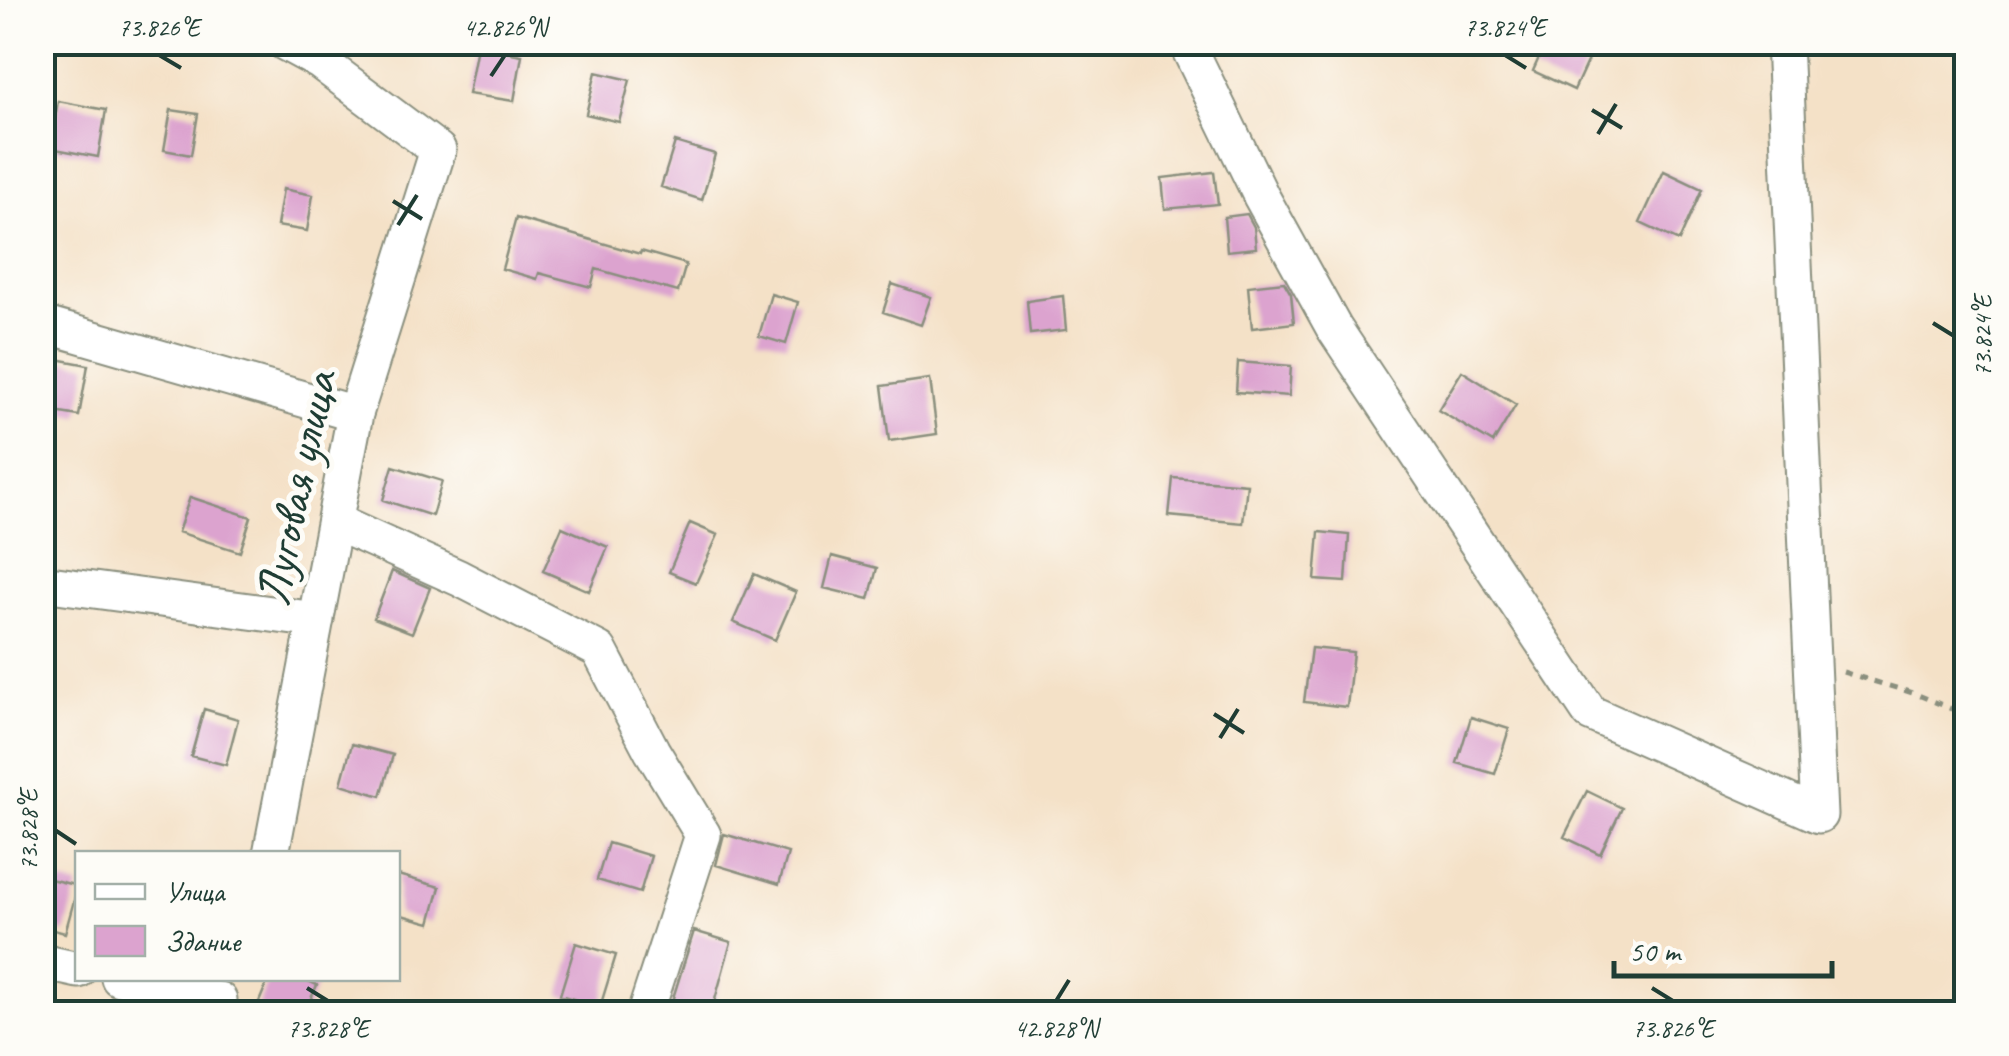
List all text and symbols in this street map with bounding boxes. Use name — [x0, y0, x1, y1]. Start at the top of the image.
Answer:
text: 73.826°E — [118, 12, 203, 44]
text: 42.826°N — [463, 12, 551, 44]
text: 73.824°E — [1464, 12, 1549, 44]
text: 73.824°E — [1967, 292, 1999, 377]
street label: Луговая улица — [240, 362, 352, 611]
text: 73.828°E — [13, 786, 45, 871]
legend — [75, 851, 400, 981]
text: Улица — [165, 872, 226, 910]
scale bar — [1614, 916, 1832, 978]
text: Здание — [165, 922, 242, 960]
text: 50 m — [1629, 932, 1682, 970]
text: 73.828°E — [287, 1013, 372, 1045]
text: 42.828°N — [1014, 1013, 1102, 1045]
text: 73.826°E — [1632, 1013, 1717, 1045]

